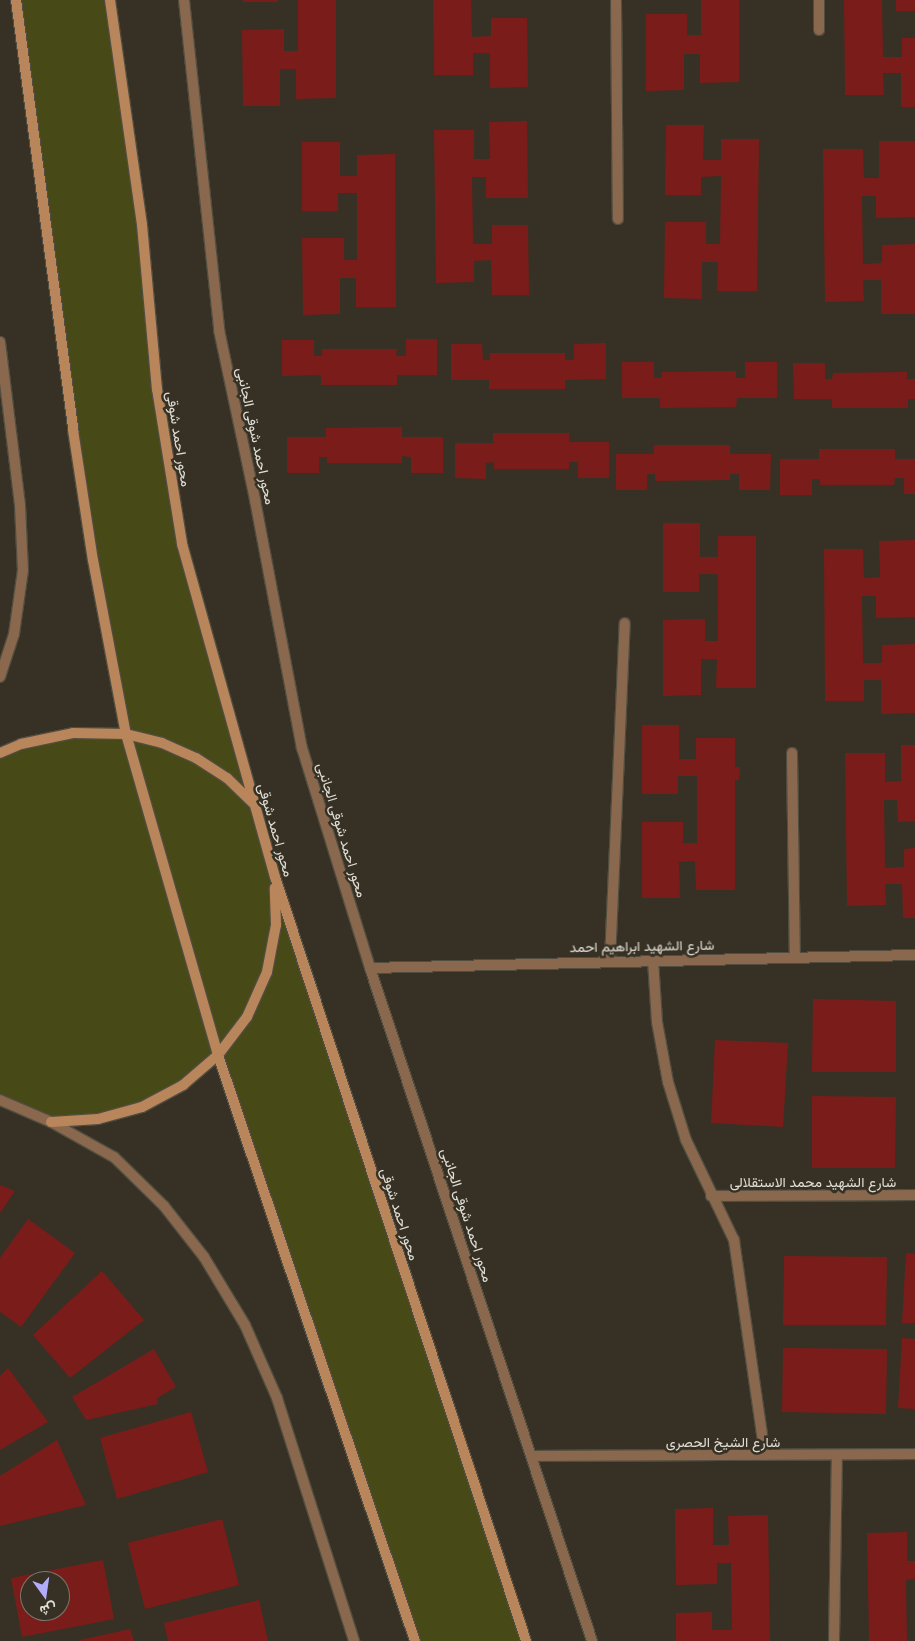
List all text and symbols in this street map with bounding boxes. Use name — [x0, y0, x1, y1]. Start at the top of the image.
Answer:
street label: محور احمد شوقى الجانبى — [233, 366, 279, 506]
street label: محور احمد شوقى — [163, 390, 195, 488]
street label: محور احمد شوقى الجانبى — [314, 761, 370, 899]
street label: محور احمد شوقى — [255, 781, 297, 879]
street label: شارع الشهيد ابراهيم احمد — [569, 936, 715, 956]
street label: محور احمد شوقى الجانبى — [437, 1146, 497, 1284]
street label: محور احمد شوقى — [377, 1166, 423, 1262]
street label: شارع الشهيد محمد الاستقلالى — [730, 1174, 896, 1190]
street label: شارع الشيخ الحصرى — [666, 1434, 780, 1450]
north arrow — [20, 1571, 70, 1621]
text: ش — [38, 1599, 59, 1620]

